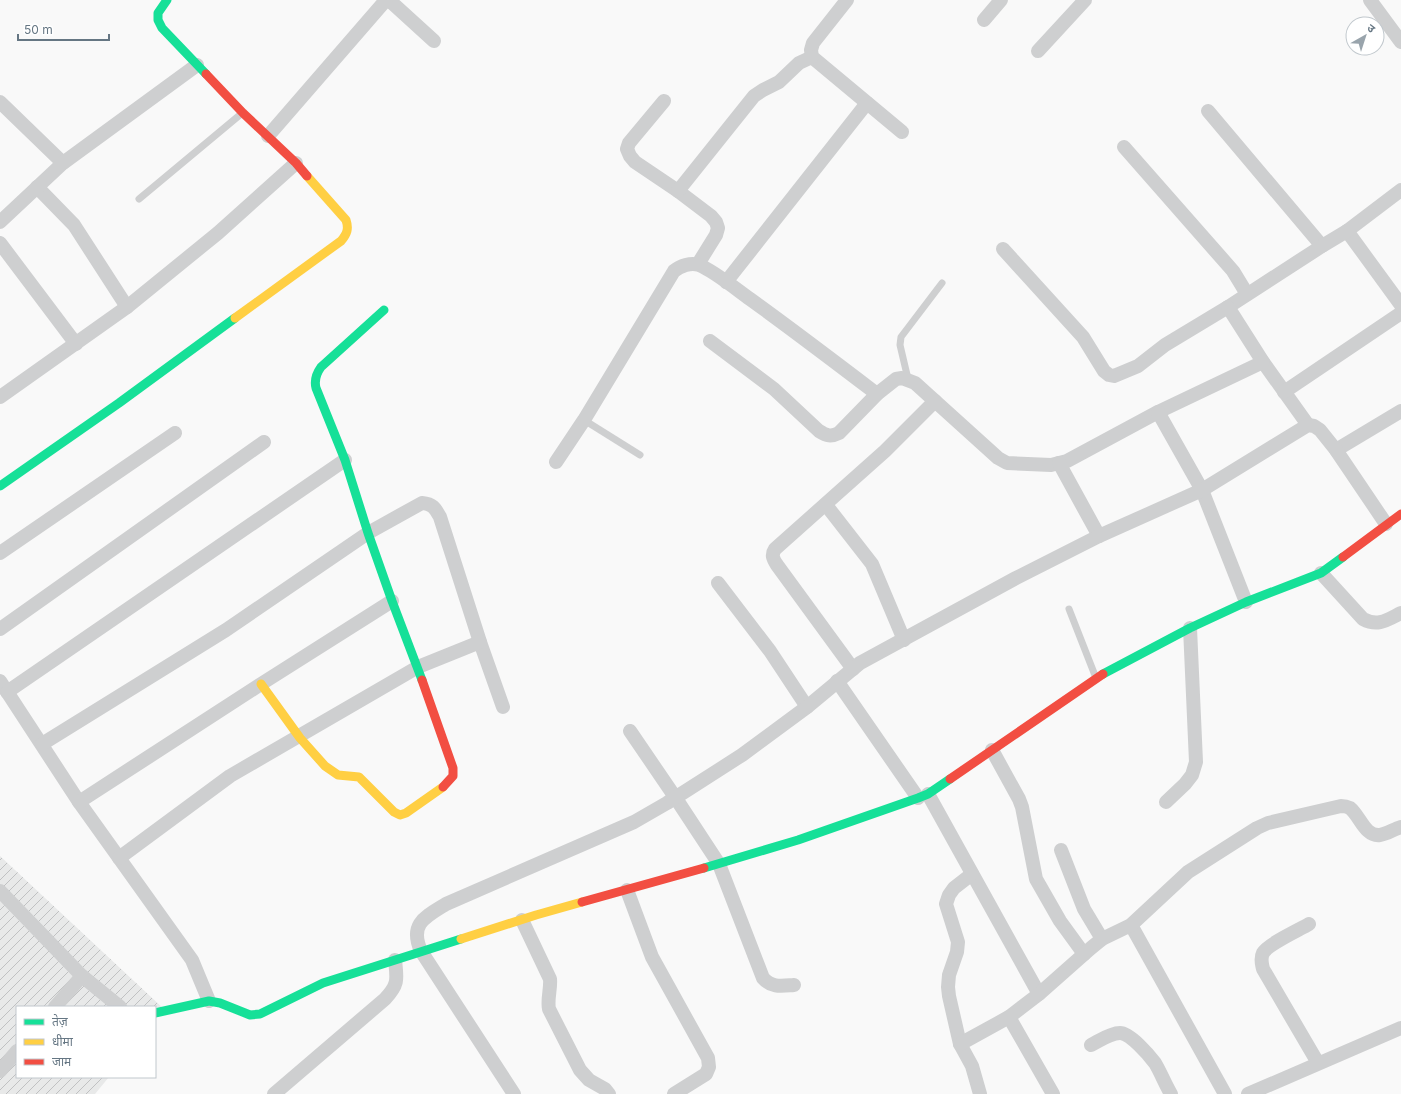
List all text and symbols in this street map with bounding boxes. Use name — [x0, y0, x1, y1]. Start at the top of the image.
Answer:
scale bar — [18, 16, 109, 42]
north arrow — [1345, 16, 1385, 56]
text: उ — [1364, 21, 1379, 36]
text: 50 m — [24, 22, 53, 37]
legend — [16, 1006, 156, 1078]
text: तेज़ — [52, 1014, 69, 1029]
text: धीमा — [52, 1034, 74, 1049]
text: जाम — [52, 1054, 72, 1069]

